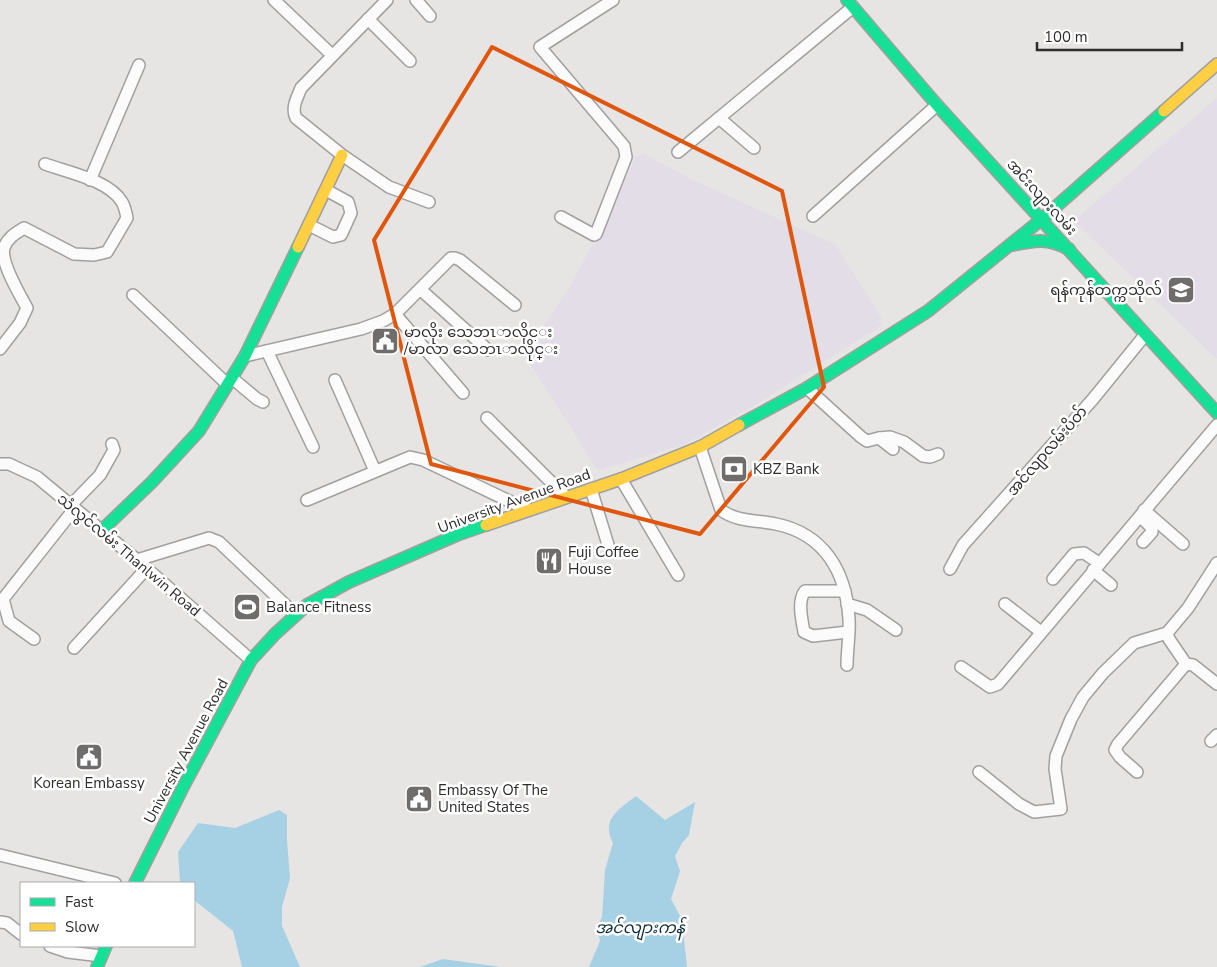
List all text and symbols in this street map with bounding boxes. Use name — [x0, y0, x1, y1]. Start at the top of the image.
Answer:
scale bar — [1037, 20, 1182, 52]
text: 100 m — [1044, 27, 1088, 47]
street label: အင်းလျားလမ်း — [1001, 155, 1082, 241]
school or university icon: ရန်ကုန်တက္ကသိုလ် — [1166, 275, 1196, 305]
place label: ရန်ကုန်တက္ကသိုလ် — [1050, 280, 1162, 302]
place label: မာလိုး သေဘၤာလိုင္း /မာလာ သေဘၤာလိုင္း — [403, 322, 558, 361]
public building icon: မာလိုး သေဘၤာလိုင္း /မာလာ သေဘၤာလိုင္း — [370, 326, 400, 356]
street label: အင်လျာလမ်းပိတ် — [1003, 402, 1093, 501]
bank icon: KBZ Bank — [719, 454, 749, 484]
place label: KBZ Bank — [753, 459, 820, 479]
street label: University Avenue Road — [435, 464, 593, 538]
street label: သံလွင်လမ်း Thanlwin Road — [52, 489, 205, 622]
place label: Fuji Coffee House — [568, 542, 639, 579]
restaurant icon: Fuji Coffee House — [534, 546, 564, 576]
sports icon: Balance Fitness — [232, 592, 262, 622]
place label: Balance Fitness — [266, 597, 372, 617]
street label: University Avenue Road — [139, 675, 233, 827]
public building icon: Korean Embassy — [74, 742, 104, 772]
place label: Korean Embassy — [33, 773, 145, 793]
place label: Embassy Of The United States — [438, 780, 548, 817]
public building icon: Embassy Of The United States — [404, 784, 434, 814]
legend — [20, 882, 195, 947]
text: Fast — [65, 892, 94, 912]
water label: အင်လျားကန် — [595, 916, 687, 941]
text: Slow — [65, 917, 100, 937]

